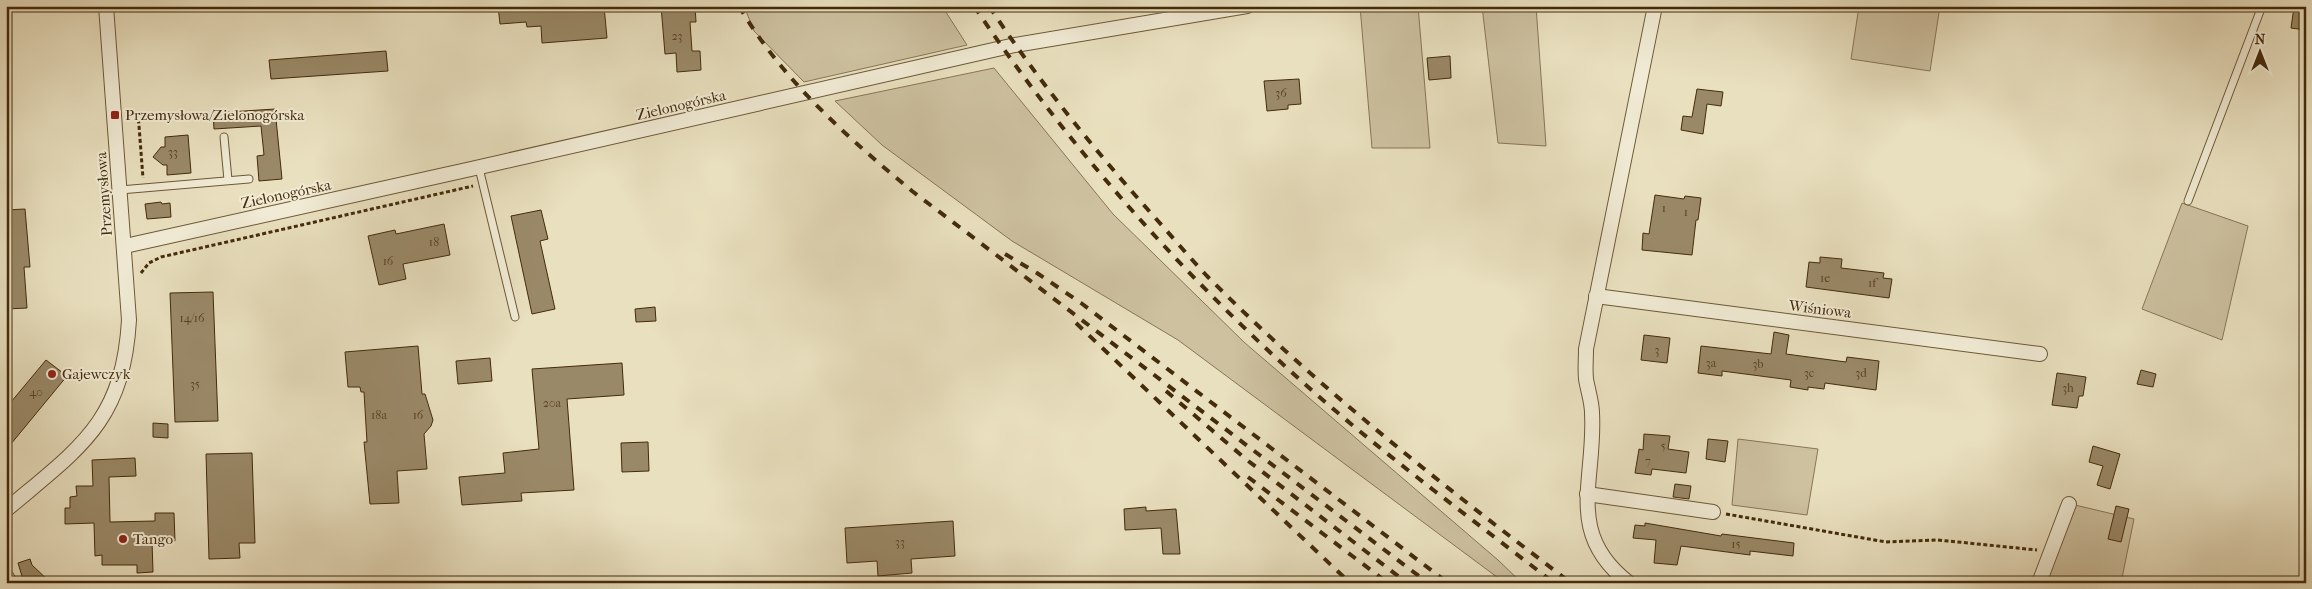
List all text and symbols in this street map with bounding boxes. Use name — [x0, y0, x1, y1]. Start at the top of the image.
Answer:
north arrow — [2234, 28, 2284, 78]
house number: 23 — [671, 29, 683, 43]
text: N — [2255, 31, 2266, 48]
street label: Zielonogórska — [634, 86, 729, 124]
house number: 36 — [1275, 86, 1287, 100]
place label: Przemysłowa/Zielonogórska — [125, 106, 306, 124]
marker: Przemysłowa/Zielonogórska — [109, 109, 121, 121]
house number: 33 — [168, 145, 178, 159]
street label: Przemysłowa — [92, 150, 116, 237]
street label: Zielonogórska — [239, 175, 334, 212]
house number: 1 — [1662, 201, 1666, 215]
house number: 1 — [1684, 205, 1688, 219]
house number: 18 — [429, 235, 439, 249]
house number: 16 — [383, 254, 394, 268]
house number: 1e — [1820, 271, 1830, 285]
house number: 1f — [1868, 276, 1879, 290]
street label: Wiśniowa — [1787, 296, 1853, 322]
house number: 14/16 — [179, 311, 205, 325]
house number: 3 — [1655, 343, 1660, 357]
house number: 3a — [1706, 356, 1717, 370]
house number: 3b — [1752, 357, 1764, 371]
place label: Gajewczyk — [62, 365, 131, 383]
house number: 3c — [1804, 366, 1814, 380]
house number: 3d — [1855, 366, 1867, 380]
marker: Gajewczyk — [46, 368, 58, 380]
house number: 35 — [190, 377, 200, 391]
house number: 3h — [2062, 381, 2074, 395]
house number: 40 — [29, 385, 43, 399]
house number: 20a — [543, 396, 562, 410]
house number: 18a — [371, 408, 387, 422]
house number: 16 — [413, 408, 424, 422]
house number: 5 — [1660, 439, 1666, 453]
house number: 7 — [1645, 454, 1651, 468]
place label: Tango — [133, 530, 173, 548]
marker: Tango — [117, 533, 129, 545]
house number: 33 — [895, 535, 905, 549]
house number: 15 — [1731, 537, 1741, 551]

